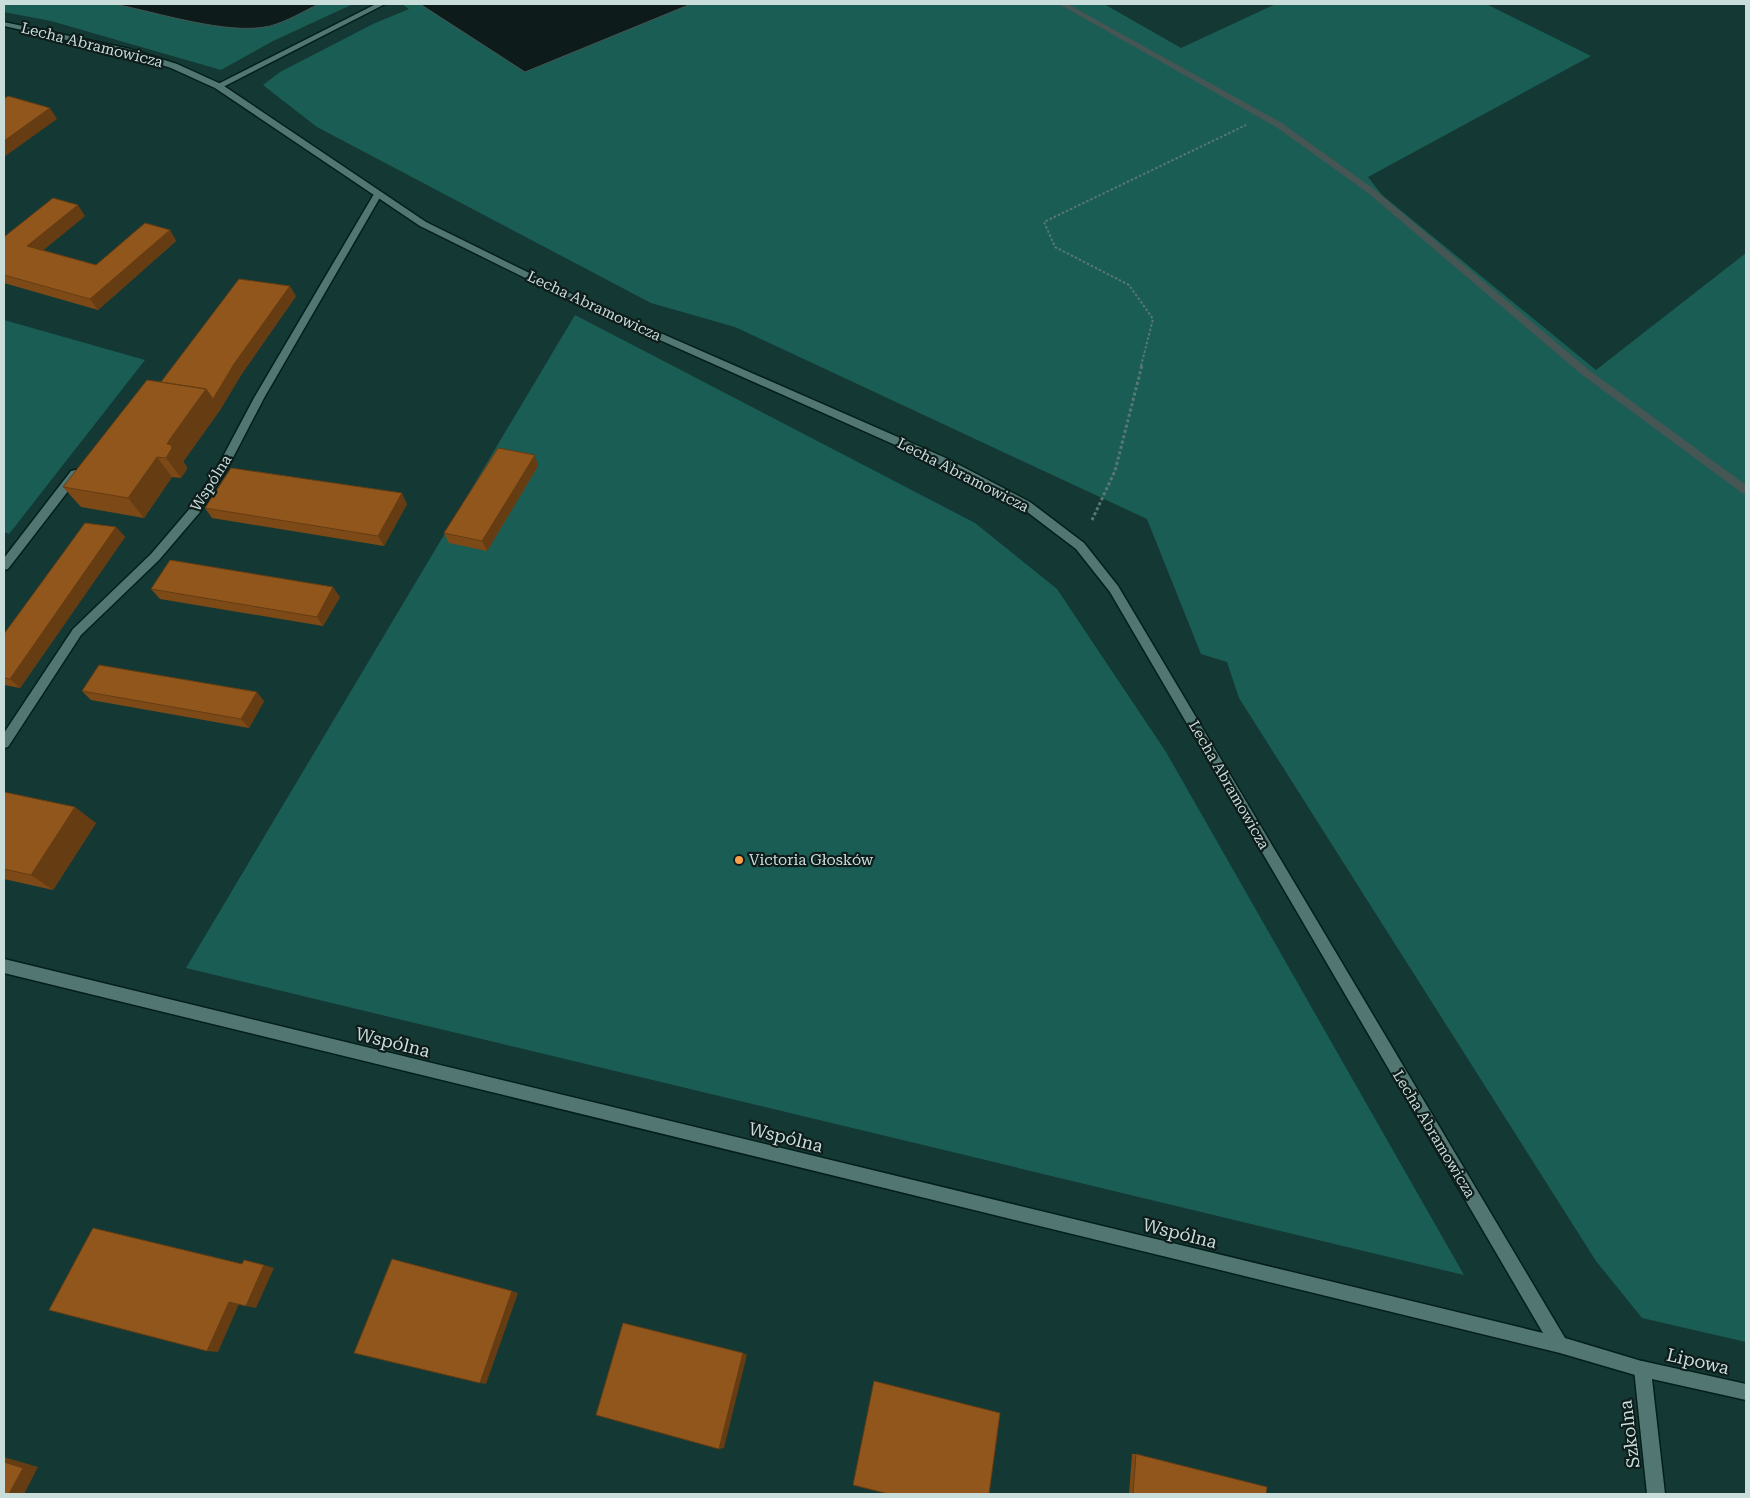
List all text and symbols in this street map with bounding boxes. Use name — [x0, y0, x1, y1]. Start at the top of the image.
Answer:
street label: Lecha Abramowicza — [19, 19, 165, 71]
street label: Lecha Abramowicza — [524, 267, 664, 345]
street label: Lecha Abramowicza — [894, 434, 1032, 516]
street label: Wspólna — [187, 451, 235, 515]
street label: Lecha Abramowicza — [1185, 717, 1273, 853]
place label: Victoria Głosków — [749, 851, 874, 869]
marker: Victoria Głosków — [733, 854, 745, 866]
street label: Wspólna — [354, 1023, 433, 1061]
street label: Lecha Abramowicza — [1389, 1067, 1479, 1201]
street label: Wspólna — [747, 1118, 826, 1156]
street label: Wspólna — [1141, 1214, 1220, 1252]
street label: Lipowa — [1665, 1344, 1732, 1378]
street label: Szkolna — [1614, 1398, 1644, 1469]

